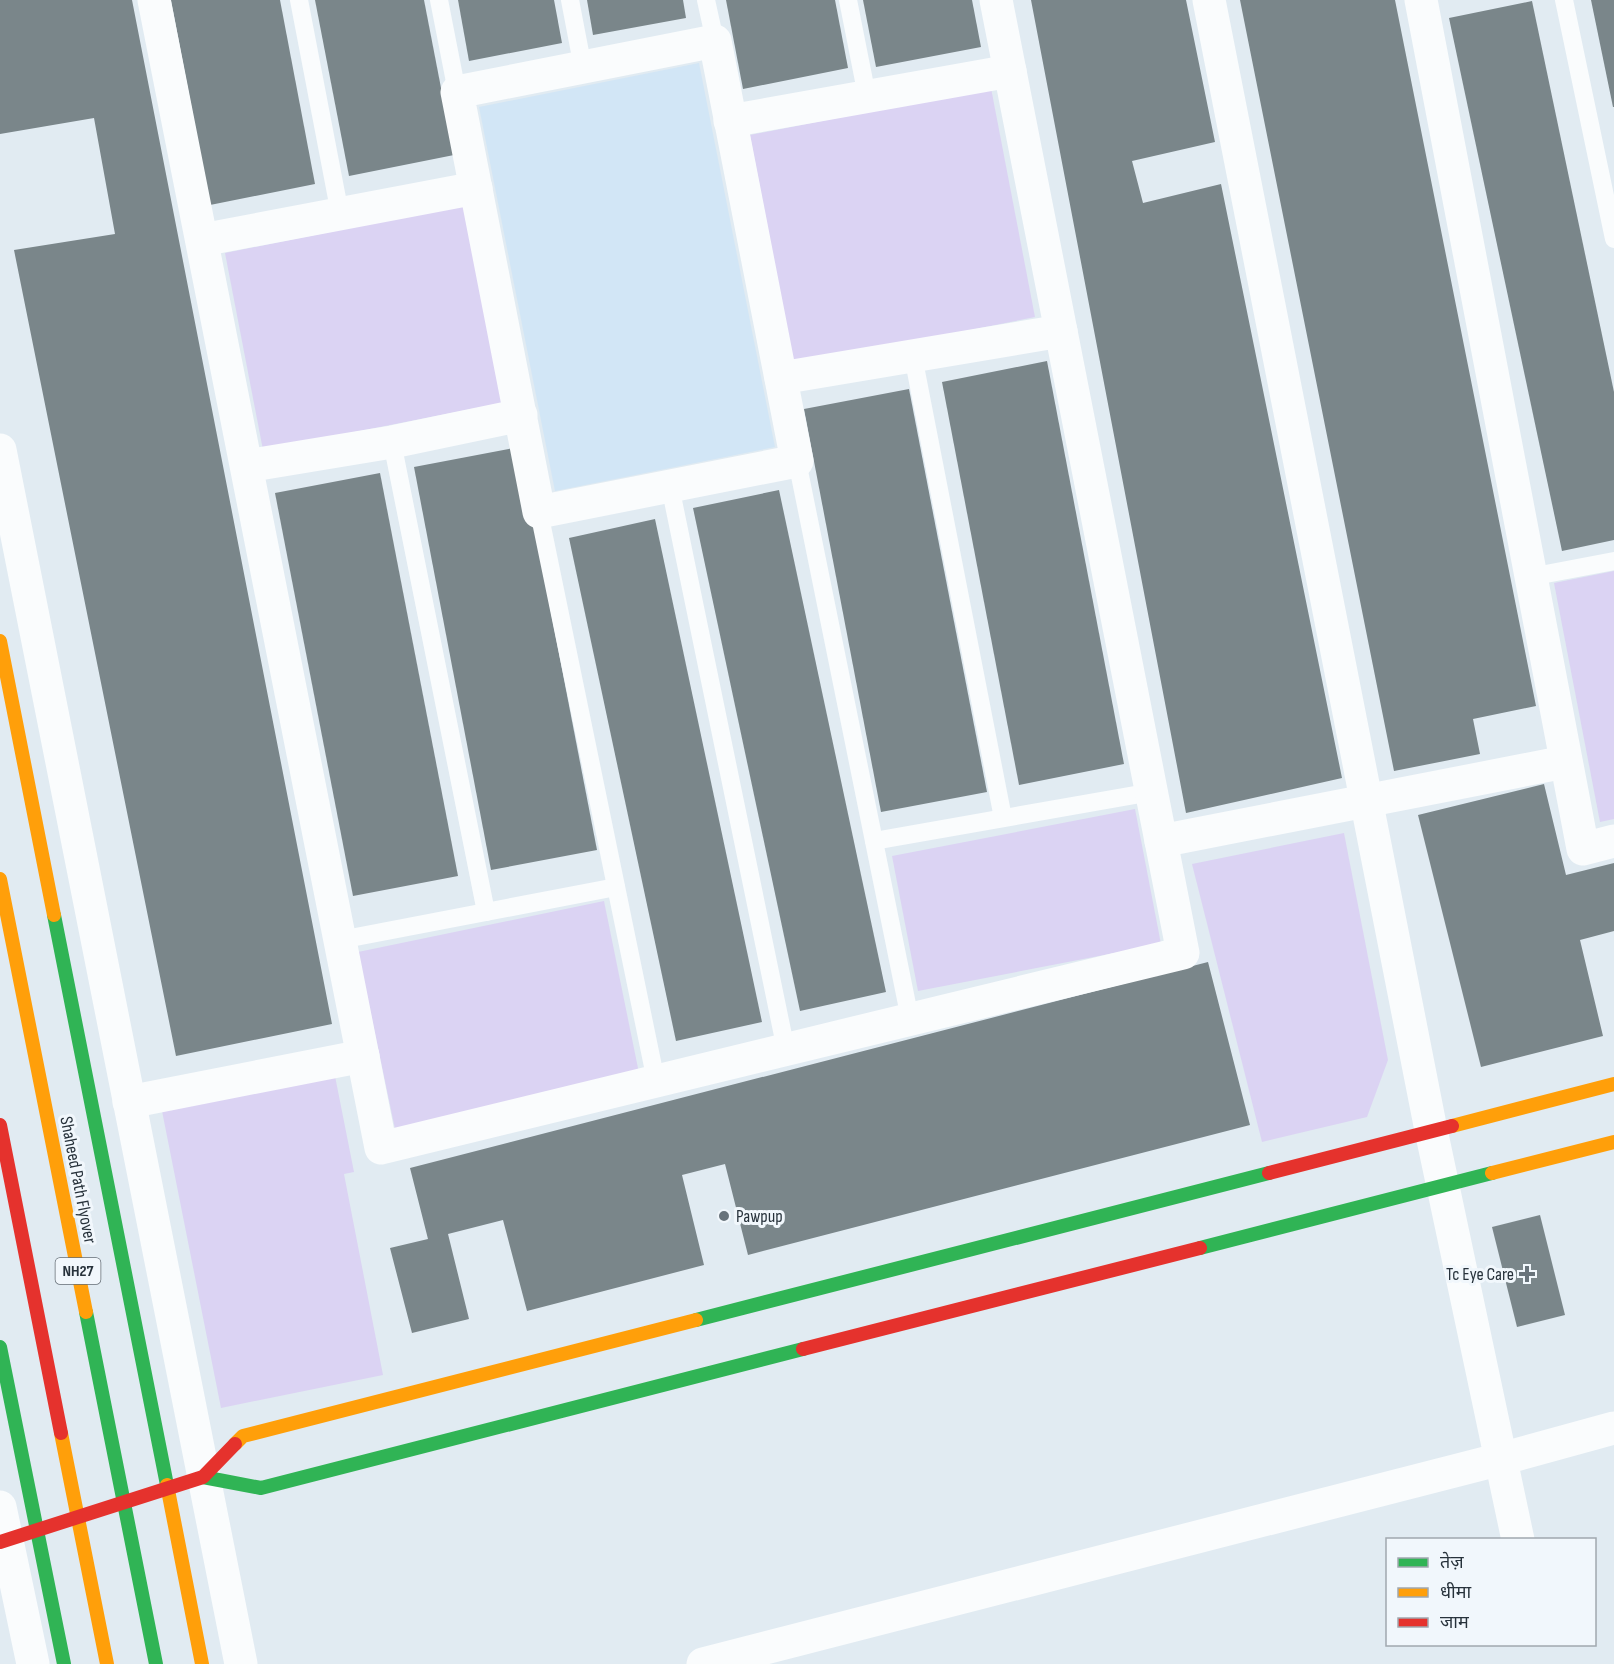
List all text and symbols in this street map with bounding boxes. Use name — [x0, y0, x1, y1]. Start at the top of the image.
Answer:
street label: Shaheed Path Flyover — [55, 1115, 101, 1245]
place label: Pawpup — [736, 1206, 783, 1227]
marker: Pawpup — [717, 1209, 731, 1223]
road number: NH27 — [56, 1258, 100, 1284]
place label: Tc Eye Care — [1446, 1264, 1514, 1285]
marker: Tc Eye Care — [1518, 1265, 1536, 1283]
legend — [1386, 1538, 1596, 1646]
text: तेज़ — [1440, 1551, 1464, 1573]
text: धीमा — [1440, 1582, 1471, 1603]
text: जाम — [1440, 1612, 1470, 1633]

